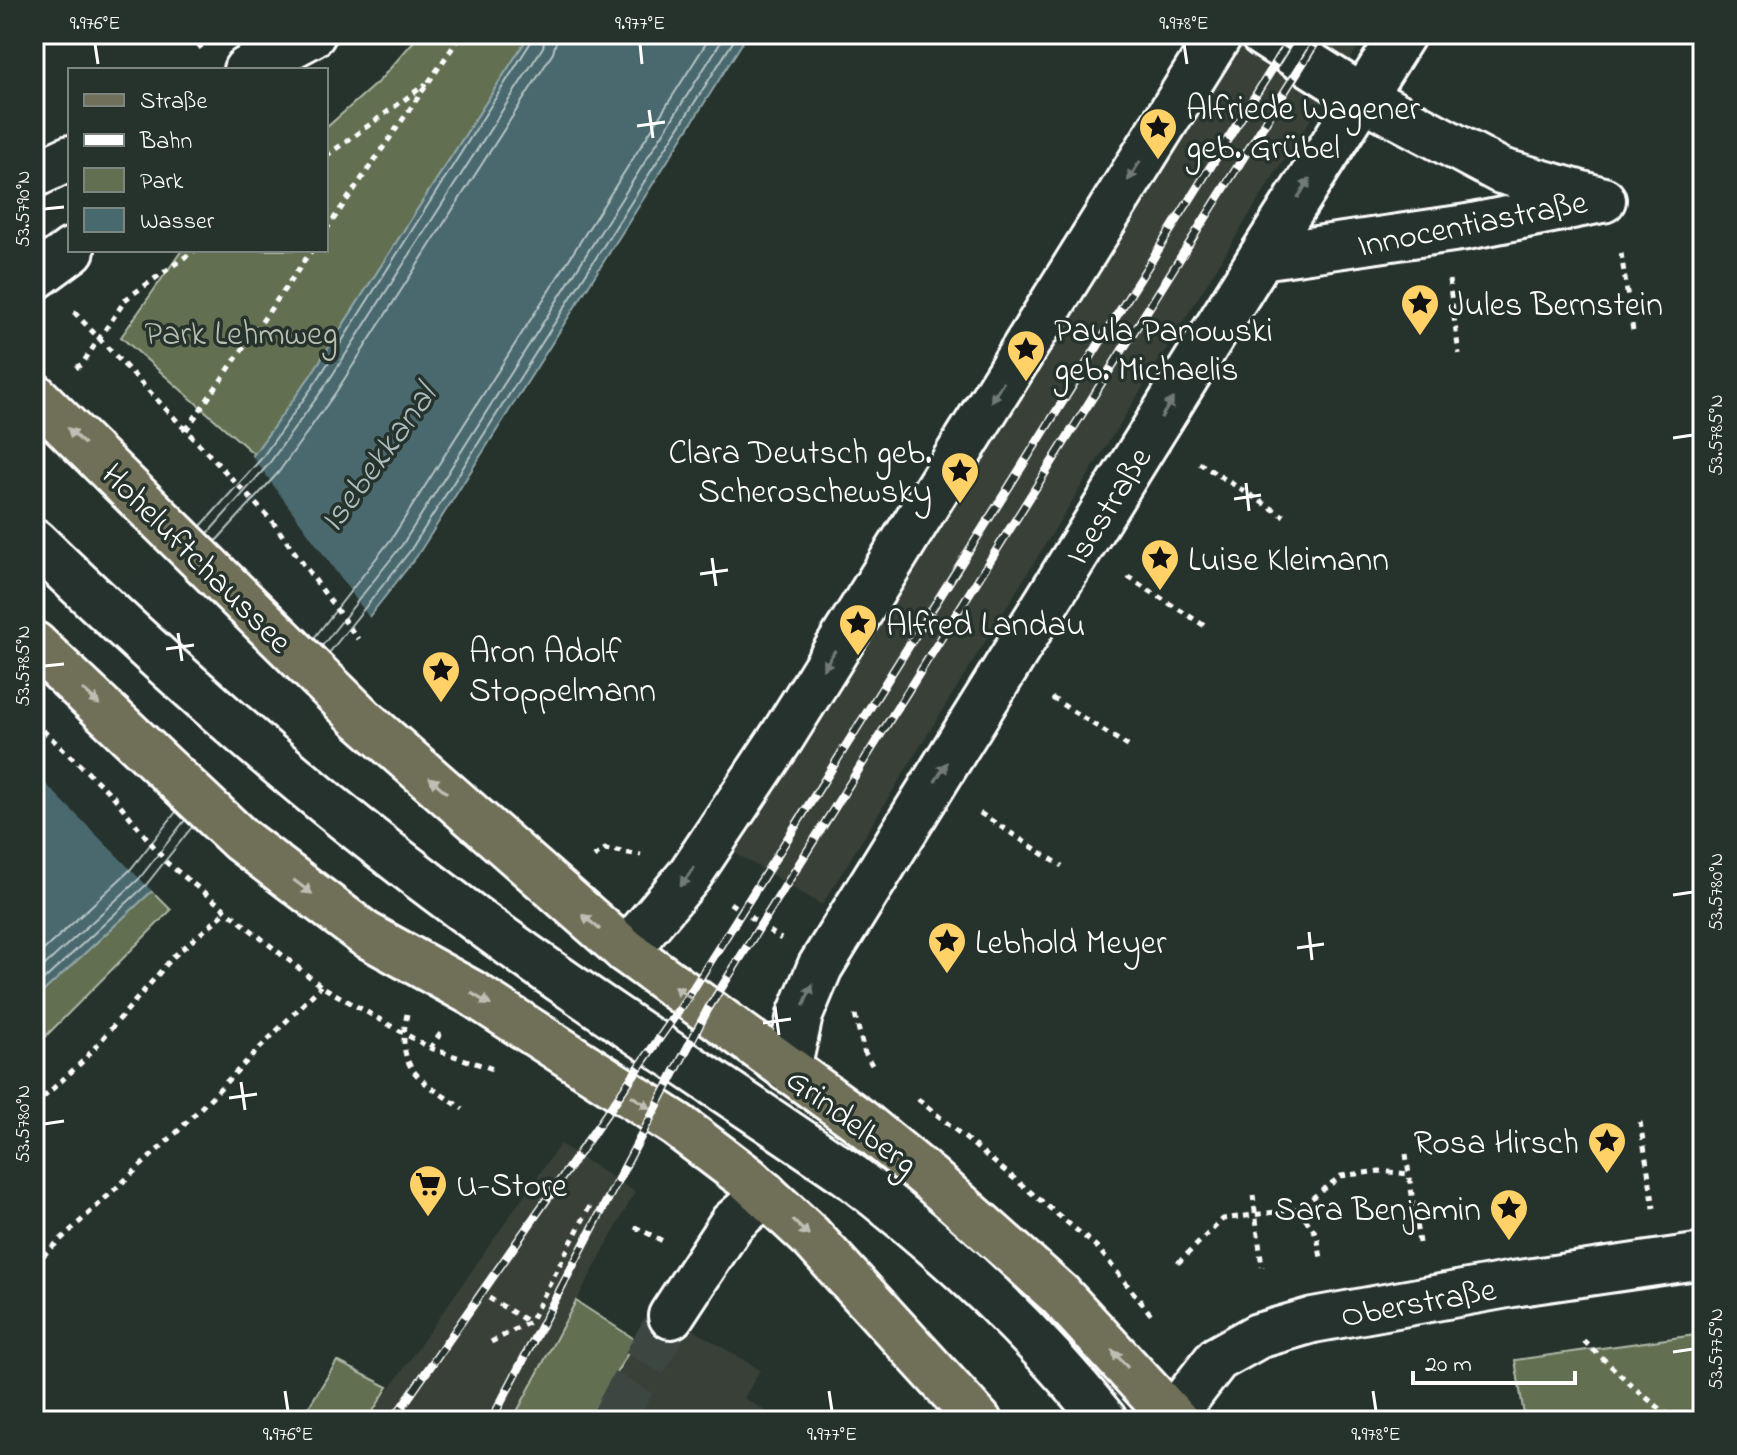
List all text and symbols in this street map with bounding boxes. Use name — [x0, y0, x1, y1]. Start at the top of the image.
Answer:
text: 9.976°E — [70, 10, 120, 39]
text: 9.977°E — [615, 10, 665, 39]
text: 9.978°E — [1159, 10, 1209, 39]
legend — [68, 68, 328, 252]
text: Straße — [140, 85, 207, 120]
place label: Alfriede Wagener geb. Grübel — [1185, 86, 1420, 175]
place icon: Alfriede Wagener geb. Grübel — [1137, 106, 1179, 161]
text: Bahn — [139, 125, 192, 160]
one-way arrow — [1127, 161, 1142, 182]
text: Park — [140, 165, 184, 200]
text: 53.5790°N — [10, 171, 39, 247]
one-way arrow — [1297, 177, 1311, 199]
street label: Innocentiastraße — [1354, 179, 1593, 273]
text: Wasser — [140, 205, 215, 240]
place icon: Jules Bernstein — [1399, 282, 1441, 337]
place label: Jules Bernstein — [1448, 282, 1663, 332]
place label: Paula Panowski geb. Michaelis — [1053, 308, 1273, 397]
park label: Park Lehmweg — [144, 311, 338, 361]
place icon: Paula Panowski geb. Michaelis — [1005, 328, 1047, 383]
water label: Isebekkanal — [308, 371, 454, 545]
one-way arrow — [990, 381, 1004, 403]
text: 53.5785°N — [1703, 394, 1732, 476]
one-way arrow — [1159, 398, 1174, 419]
one-way arrow — [67, 428, 86, 446]
place label: Clara Deutsch geb. Scheroschewsky — [668, 430, 932, 519]
street label: Isestraße — [1054, 438, 1167, 576]
place icon: Clara Deutsch geb. Scheroschewsky — [939, 450, 981, 505]
street label: Hoheluftchaussee — [88, 453, 303, 667]
place icon: Luise Kleimann — [1139, 537, 1181, 592]
place label: Luise Kleimann — [1188, 537, 1389, 587]
place icon: Alfred Landau — [837, 602, 879, 657]
place label: Alfred Landau — [886, 602, 1085, 652]
text: 53.5785°N — [10, 625, 39, 707]
place label: Aron Adolf Stoppelmann — [469, 629, 656, 718]
place icon: Aron Adolf Stoppelmann — [420, 649, 462, 704]
one-way arrow — [823, 649, 837, 671]
one-way arrow — [81, 688, 100, 706]
one-way arrow — [934, 761, 948, 783]
one-way arrow — [428, 776, 447, 794]
text: 53.5780°N — [1703, 853, 1732, 931]
one-way arrow — [680, 867, 695, 888]
one-way arrow — [293, 879, 313, 895]
one-way arrow — [581, 914, 601, 931]
place icon: Lebhold Meyer — [926, 920, 968, 975]
place label: Lebhold Meyer — [975, 920, 1167, 970]
one-way arrow — [802, 983, 815, 1007]
one-way arrow — [673, 985, 693, 1001]
one-way arrow — [470, 991, 491, 1006]
street label: Grindelberg — [774, 1057, 927, 1189]
text: 53.5780°N — [10, 1085, 39, 1163]
one-way arrow — [631, 1094, 652, 1109]
place label: Rosa Hirsch — [1413, 1120, 1579, 1170]
place icon: Rosa Hirsch — [1586, 1120, 1628, 1175]
supermarket icon: U-Store — [407, 1163, 449, 1218]
place label: U-Store — [456, 1163, 568, 1213]
place label: Sara Benjamin — [1274, 1187, 1481, 1237]
place icon: Sara Benjamin — [1488, 1187, 1530, 1242]
one-way arrow — [791, 1219, 810, 1237]
street label: Oberstraße — [1337, 1267, 1501, 1343]
text: 53.5775°N — [1703, 1308, 1732, 1390]
scale bar — [1413, 1335, 1575, 1385]
text: 20 m — [1425, 1348, 1472, 1383]
one-way arrow — [1111, 1350, 1129, 1369]
text: 9.976°E — [263, 1421, 313, 1450]
text: 9.977°E — [807, 1421, 857, 1450]
text: 9.978°E — [1351, 1421, 1401, 1450]

